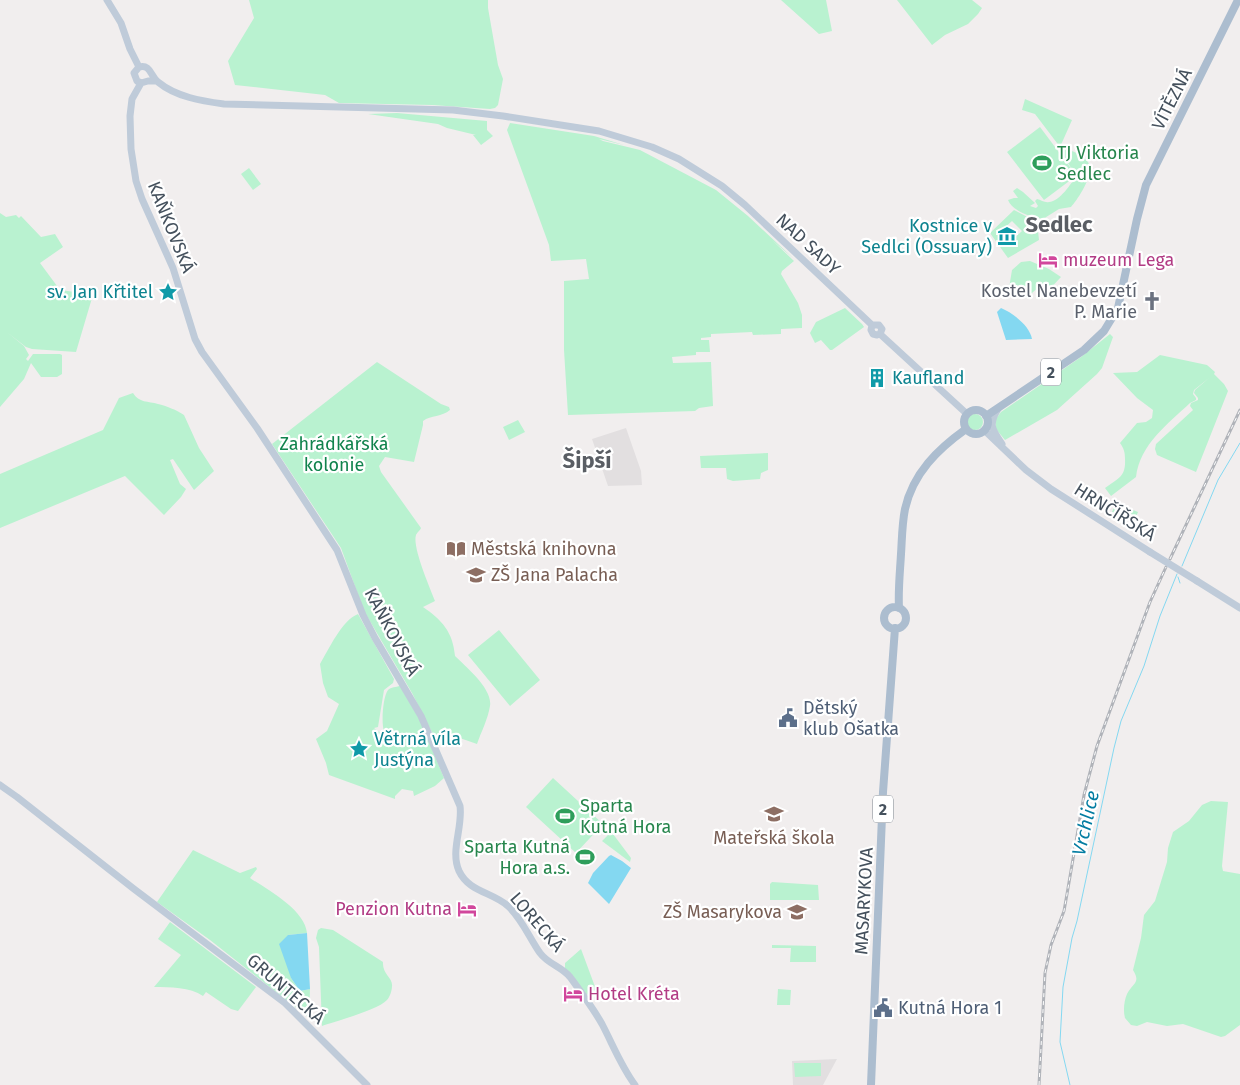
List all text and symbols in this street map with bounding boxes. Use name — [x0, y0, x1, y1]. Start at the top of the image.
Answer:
street label: VÍTĚZNÁ — [1146, 64, 1197, 133]
place label: TJ Viktoria Sedlec — [1057, 142, 1139, 185]
sports icon: TJ Viktoria Sedlec — [1031, 152, 1053, 174]
street label: KAŇKOVSKÁ — [143, 178, 200, 276]
street label: NAD SADY — [771, 209, 845, 279]
district label: Sedlec — [1025, 211, 1093, 238]
place label: Kostnice v Sedlci (Ossuary) — [861, 215, 992, 258]
museum icon: Kostnice v Sedlci (Ossuary) — [996, 225, 1018, 247]
hotel icon: muzeum Lega — [1037, 249, 1059, 271]
place label: muzeum Lega — [1063, 249, 1174, 271]
place label: Kostel Nanebevzetí P. Marie — [981, 280, 1137, 323]
place label: sv. Jan Křtitel — [47, 281, 153, 303]
place icon: sv. Jan Křtitel — [157, 281, 179, 303]
church icon: Kostel Nanebevzetí P. Marie — [1141, 290, 1163, 312]
road number: 2 — [1041, 358, 1061, 386]
building icon: Kaufland — [866, 367, 888, 389]
place label: Kaufland — [892, 367, 964, 389]
park label: Zahrádkářská kolonie — [280, 433, 388, 476]
district label: Šipší — [563, 446, 612, 474]
street label: HRNČÍŘSKÁ — [1070, 477, 1161, 546]
library icon: Městská knihovna — [445, 538, 467, 560]
place label: Městská knihovna — [471, 538, 617, 560]
school or university icon: ZŠ Jana Palacha — [465, 564, 487, 586]
place label: ZŠ Jana Palacha — [491, 564, 618, 586]
street label: KAŇKOVSKÁ — [360, 584, 426, 680]
place label: Dětský klub Ošatka — [803, 697, 899, 740]
public building icon: Dětský klub Ošatka — [777, 707, 799, 729]
place label: Větrná víla Justýna — [374, 728, 461, 771]
place icon: Větrná víla Justýna — [348, 738, 370, 760]
water label: Vrchlice — [1067, 788, 1104, 858]
place label: Sparta Kutná Hora — [580, 795, 671, 838]
road number: 2 — [873, 796, 893, 822]
school or university icon: Mateřská škola — [763, 803, 785, 825]
sports icon: Sparta Kutná Hora — [554, 805, 576, 827]
place label: Mateřská škola — [713, 827, 835, 849]
place label: Sparta Kutná Hora a.s. — [464, 836, 570, 879]
sports icon: Sparta Kutná Hora a.s. — [574, 846, 596, 868]
street label: MASARYKOVA — [850, 846, 878, 955]
street label: LORECKÁ — [505, 887, 570, 957]
place label: Penzion Kutna — [335, 898, 452, 920]
hotel icon: Penzion Kutna — [456, 898, 478, 920]
place label: ZŠ Masarykova — [663, 901, 782, 923]
school or university icon: ZŠ Masarykova — [786, 901, 808, 923]
street label: GRUNTECKÁ — [243, 948, 331, 1029]
hotel icon: Hotel Kréta — [562, 983, 584, 1005]
place label: Hotel Kréta — [588, 983, 680, 1005]
public building icon: Kutná Hora 1 — [872, 997, 894, 1019]
place label: Kutná Hora 1 — [898, 997, 1002, 1019]

